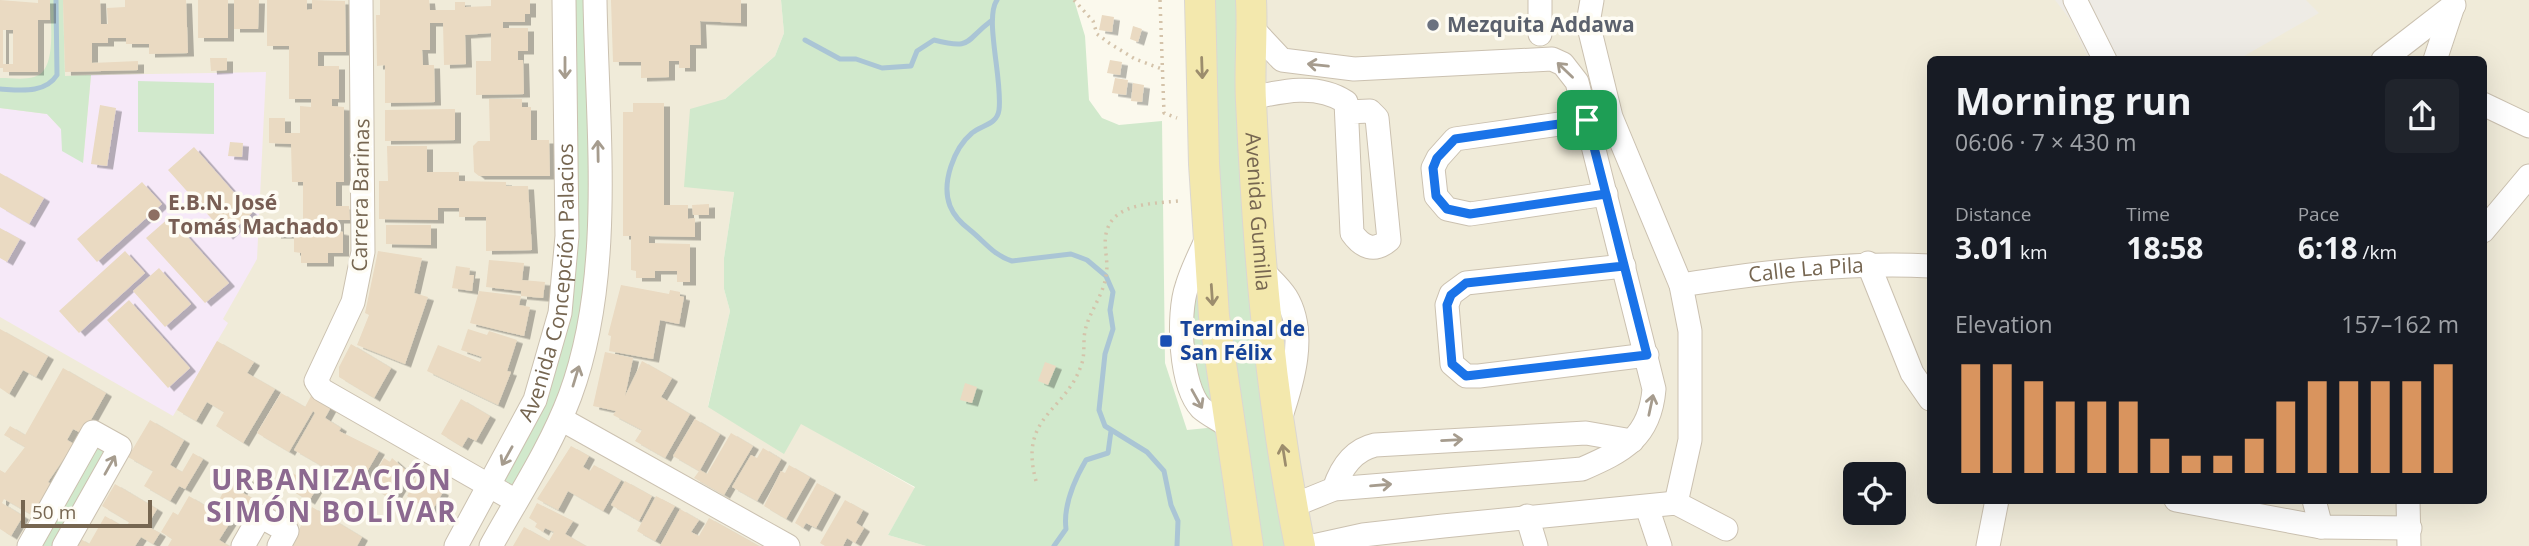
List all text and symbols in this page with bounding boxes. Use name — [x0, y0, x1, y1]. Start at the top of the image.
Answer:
place label: Mezquita Addawa — [1447, 10, 1635, 38]
marker: Mezquita Addawa — [1425, 17, 1441, 33]
one-way arrow — [558, 56, 572, 79]
one-way arrow — [1195, 56, 1208, 79]
one-way arrow — [1307, 58, 1330, 71]
one-way arrow — [1557, 62, 1575, 79]
text: Morning run — [1955, 74, 2192, 126]
button: share — [2385, 79, 2459, 153]
pin — [1557, 90, 1617, 150]
icon: arrive — [1568, 101, 1606, 139]
street label: Carrera Barinas — [345, 118, 375, 272]
text: 06:06 · 7 × 430 m — [1955, 126, 2137, 158]
street label: Avenida Gumilla — [1240, 132, 1279, 292]
one-way arrow — [591, 140, 604, 163]
street label: Avenida Concepción Palacios — [511, 143, 580, 426]
place label: E.B.N. José Tomás Machado — [168, 188, 338, 240]
text: Distance — [1955, 201, 2031, 227]
text: Time — [2126, 201, 2170, 227]
text: Pace — [2298, 201, 2339, 227]
marker: E.B.N. José Tomás Machado — [146, 207, 162, 223]
text: 3.01 — [1955, 227, 2015, 268]
text: 18:58 — [2126, 227, 2204, 268]
text: 6:18 — [2298, 227, 2358, 268]
text: km — [2015, 239, 2048, 265]
text: /km — [2358, 239, 2397, 265]
street label: Calle La Pila — [1747, 251, 1864, 288]
one-way arrow — [1206, 284, 1219, 306]
text: Elevation — [1955, 308, 2053, 340]
text: 157–162 m — [2341, 308, 2459, 340]
place label: Terminal de San Félix — [1180, 314, 1305, 366]
marker: Terminal de San Félix — [1158, 333, 1174, 349]
one-way arrow — [571, 365, 584, 387]
one-way arrow — [1190, 388, 1204, 408]
one-way arrow — [1644, 394, 1658, 417]
one-way arrow — [1440, 434, 1463, 447]
one-way arrow — [1277, 444, 1290, 467]
one-way arrow — [499, 446, 513, 466]
one-way arrow — [104, 455, 117, 476]
district label: URBANIZACIÓN SIMÓN BOLÍVAR — [206, 460, 458, 530]
map controls — [1843, 462, 1906, 525]
button: locate — [1843, 462, 1906, 525]
one-way arrow — [1369, 478, 1392, 491]
scale bar — [21, 497, 152, 529]
text: 50 m — [32, 499, 76, 525]

